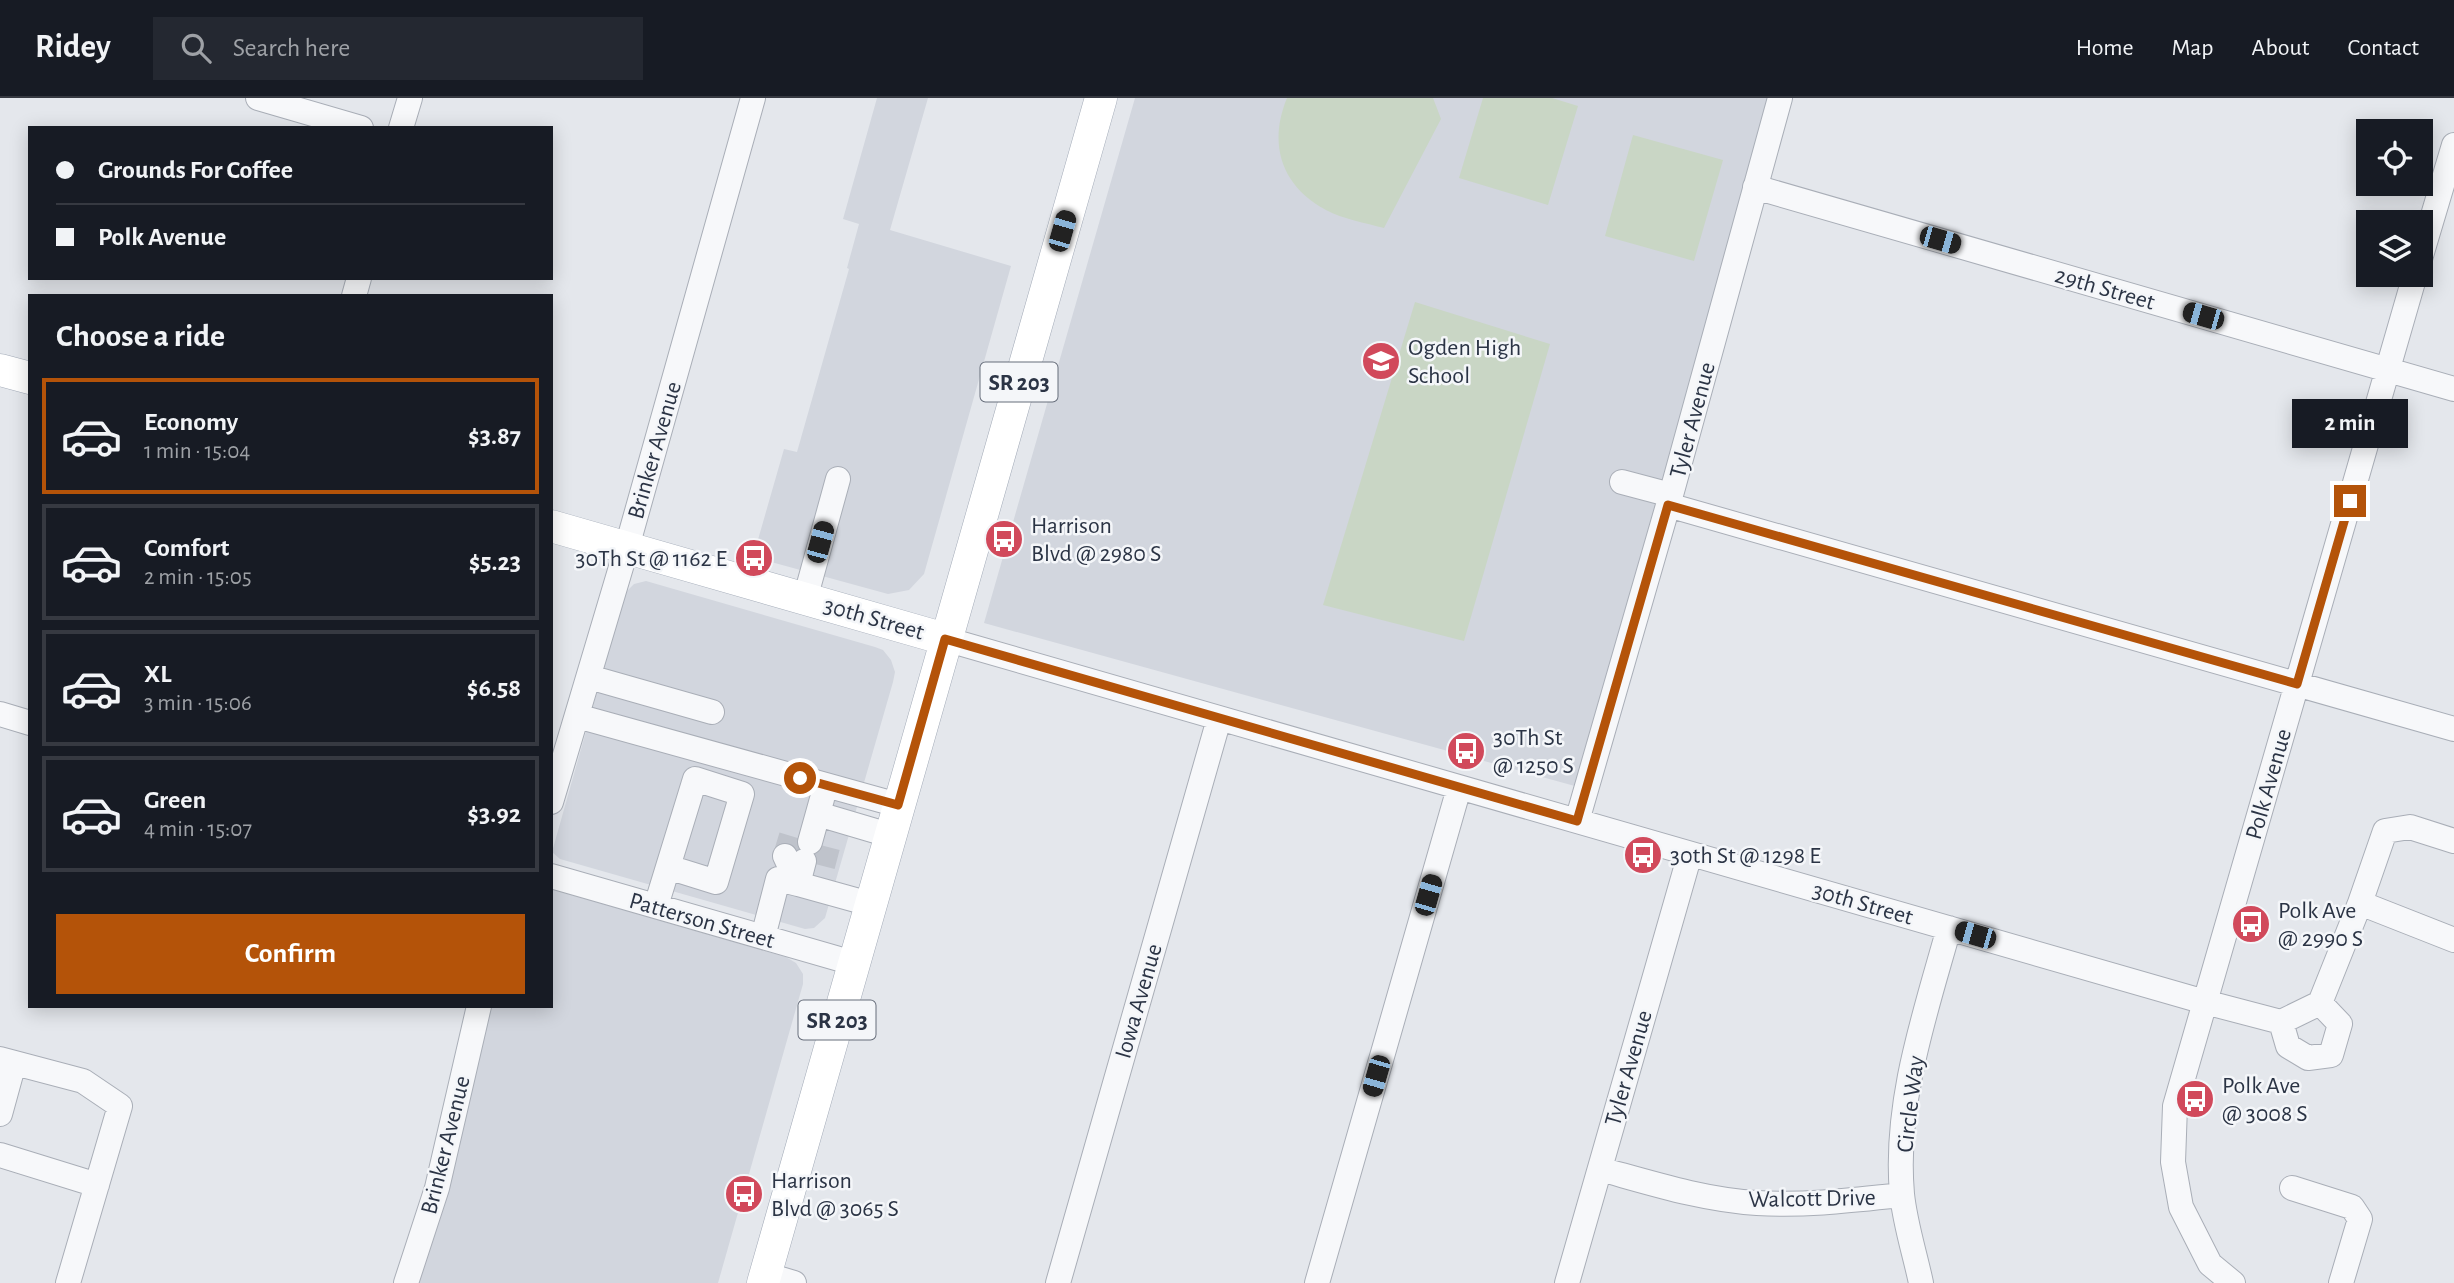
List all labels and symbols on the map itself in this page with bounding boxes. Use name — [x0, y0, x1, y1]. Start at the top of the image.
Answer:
car — [1047, 208, 1078, 254]
car — [1917, 224, 1964, 256]
street label: 29th Street — [2052, 263, 2158, 315]
car — [2180, 300, 2227, 332]
place label: Ogden High School — [1408, 336, 1521, 388]
school or university icon: Ogden High School — [1360, 340, 1402, 382]
street label: Tyler Avenue — [1666, 360, 1720, 481]
road number: SR 203 — [981, 362, 1058, 402]
street label: Brinker Avenue — [624, 379, 686, 522]
callout: 2 min — [2292, 400, 2408, 448]
route end — [2334, 485, 2366, 517]
place label: Harrison Blvd @ 2980 S — [1031, 514, 1161, 566]
bus stop icon: Harrison Blvd @ 2980 S — [983, 518, 1025, 560]
car — [805, 519, 836, 565]
bus stop icon: 30Th St @ 1162 E — [733, 537, 775, 579]
place label: 30Th St @ 1162 E — [576, 547, 727, 571]
street label: 30th Street — [821, 593, 927, 645]
place label: 30Th St @ 1250 S — [1493, 726, 1574, 778]
street label: Polk Avenue — [2242, 726, 2296, 842]
bus stop icon: 30Th St @ 1250 S — [1445, 730, 1487, 772]
route start — [784, 762, 816, 794]
bus stop icon: 30th St @ 1298 E — [1622, 834, 1664, 876]
place label: 30th St @ 1298 E — [1670, 844, 1821, 868]
car — [1413, 872, 1444, 918]
street label: 30th Street — [1810, 878, 1916, 930]
street label: Patterson Street — [626, 889, 777, 953]
place label: Polk Ave @ 2990 S — [2278, 899, 2363, 951]
bus stop icon: Polk Ave @ 2990 S — [2230, 903, 2272, 945]
car — [1952, 919, 1999, 951]
street label: Iowa Avenue — [1111, 941, 1167, 1061]
road number: SR 203 — [798, 1001, 876, 1040]
street label: Tyler Avenue — [1601, 1008, 1657, 1129]
car — [1361, 1053, 1392, 1099]
street label: Circle Way — [1893, 1054, 1929, 1154]
street label: Brinker Avenue — [417, 1074, 475, 1217]
place label: Polk Ave @ 3008 S — [2222, 1074, 2308, 1126]
bus stop icon: Polk Ave @ 3008 S — [2174, 1078, 2216, 1120]
place label: Harrison Blvd @ 3065 S — [771, 1169, 899, 1221]
bus stop icon: Harrison Blvd @ 3065 S — [723, 1173, 765, 1215]
street label: Walcott Drive — [1748, 1186, 1876, 1212]

